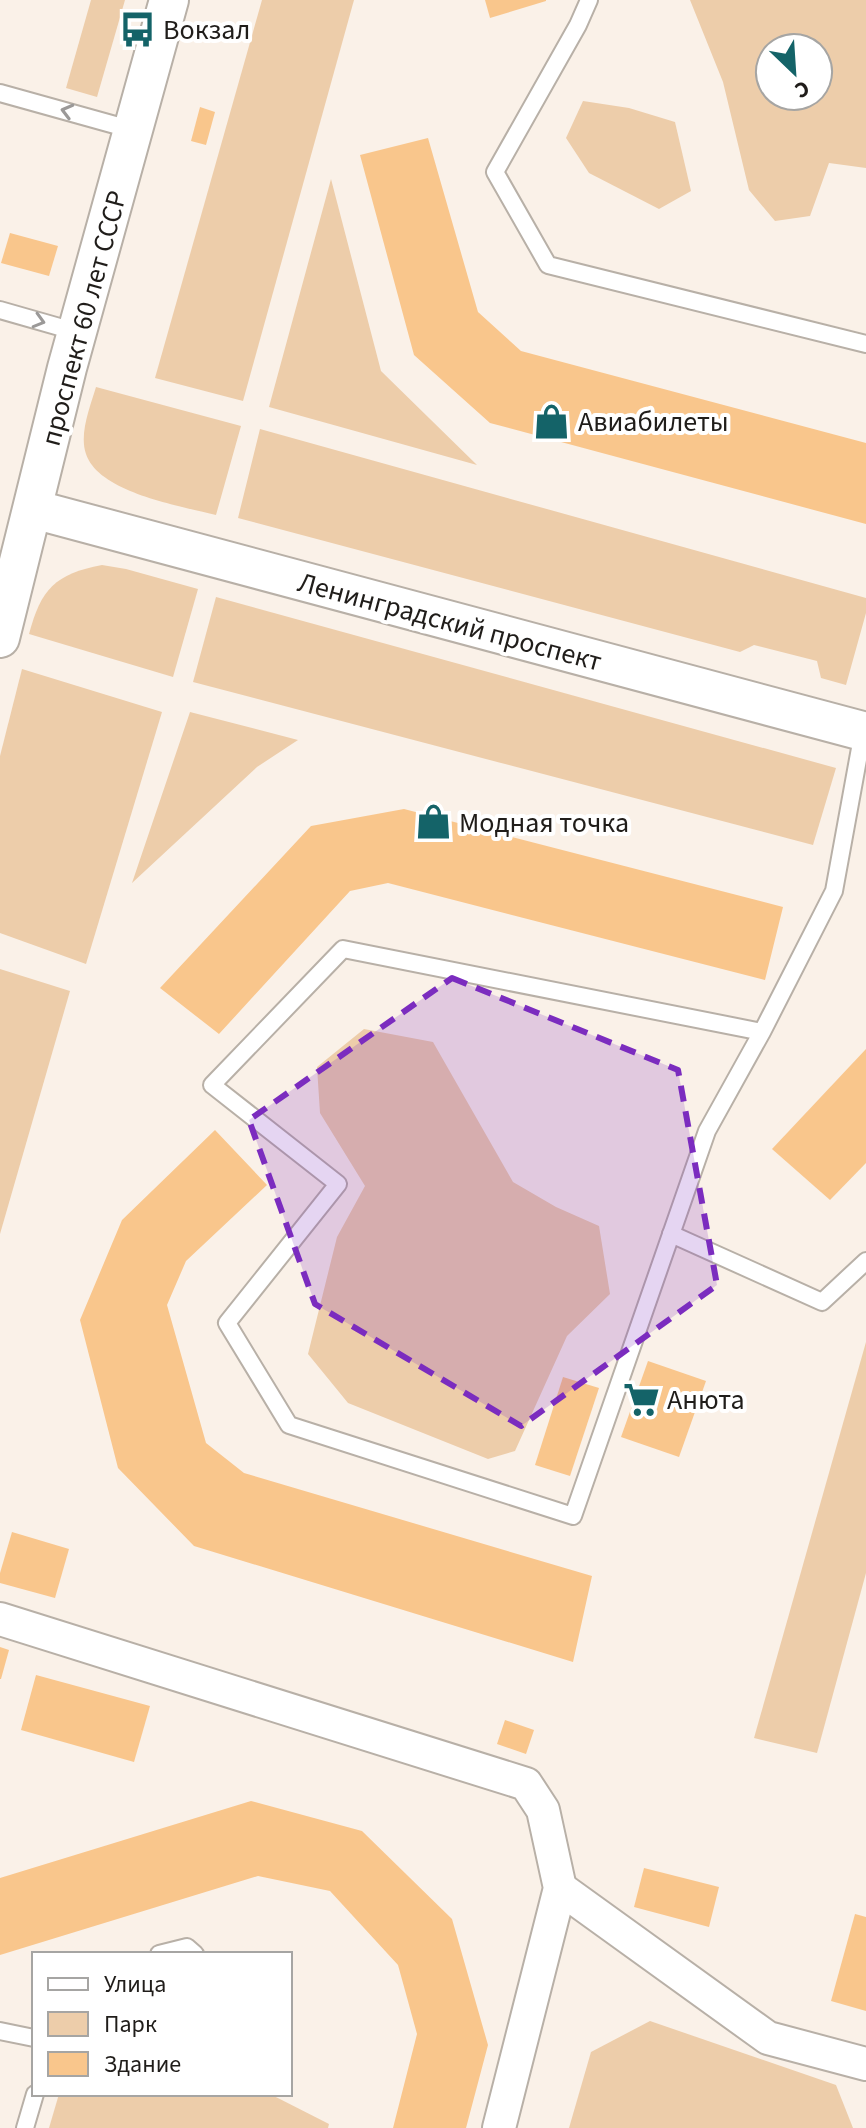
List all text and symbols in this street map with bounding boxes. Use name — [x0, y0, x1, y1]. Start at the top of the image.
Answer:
bus stop icon: Вокзал — [118, 10, 156, 48]
place label: Вокзал — [163, 10, 250, 50]
north arrow — [754, 32, 834, 112]
text: С — [789, 72, 815, 107]
one-way arrow — [60, 104, 74, 121]
street label: проспект 60 лет СССР — [31, 186, 137, 450]
one-way arrow — [31, 312, 45, 328]
shop icon: Авиабилеты — [533, 402, 571, 440]
place label: Авиабилеты — [578, 402, 729, 442]
street label: Ленинградский проспект — [293, 562, 606, 682]
shop icon: Модная точка — [414, 803, 452, 841]
place label: Модная точка — [459, 803, 629, 843]
supermarket icon: Анюта — [622, 1380, 660, 1418]
place label: Анюта — [667, 1380, 745, 1420]
legend — [32, 1952, 292, 2096]
text: Улица — [104, 1967, 166, 2002]
text: Парк — [104, 2007, 157, 2042]
text: Здание — [104, 2047, 181, 2082]

